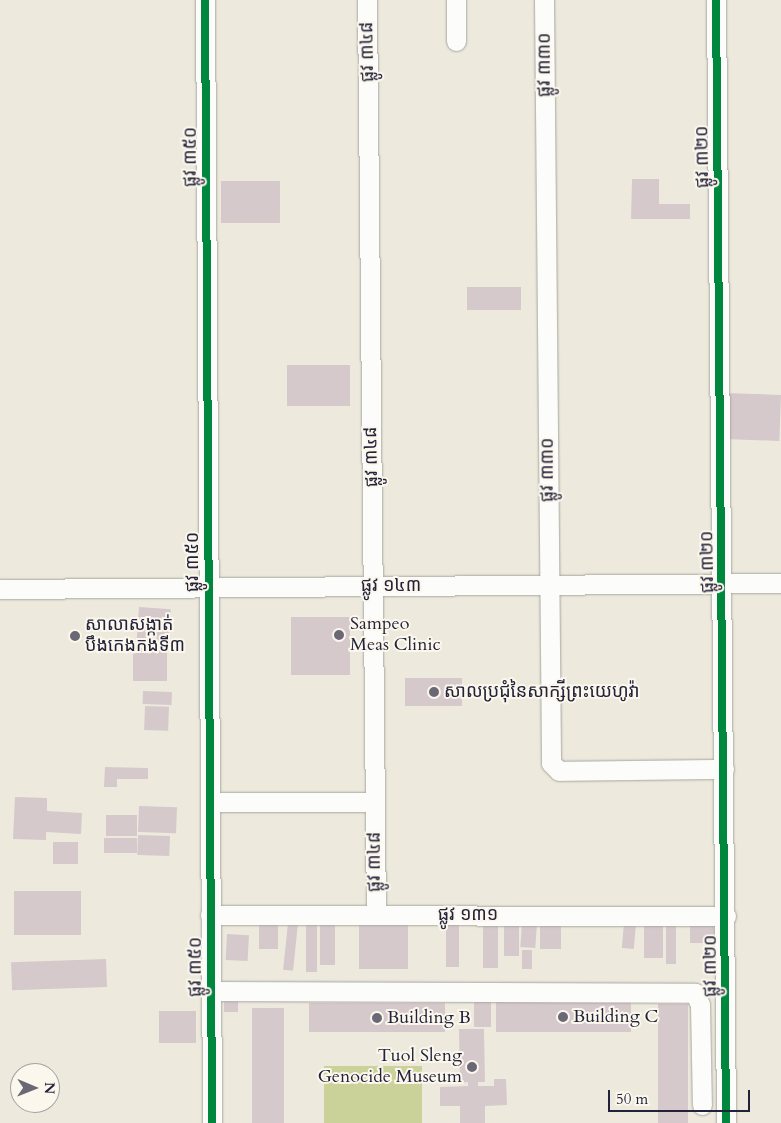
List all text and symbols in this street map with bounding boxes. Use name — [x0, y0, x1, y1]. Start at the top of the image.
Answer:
street label: ផ្លូវ ៣៤៨ — [357, 22, 379, 82]
street label: ផ្លូវ ៣៣០ — [534, 33, 556, 97]
street label: ផ្លូវ ៣២០ — [692, 126, 714, 188]
street label: ផ្លូវ ៣៥០ — [180, 127, 202, 187]
street label: ផ្លូវ ៣៤៨ — [361, 427, 383, 487]
street label: ផ្លូវ ៣៣០ — [537, 438, 559, 502]
street label: ផ្លូវ ៣២០ — [697, 531, 719, 593]
street label: ផ្លូវ ៣៥០ — [182, 532, 204, 592]
street label: ផ្លូវ ១៤៣ — [361, 575, 421, 597]
place label: Sampeo Meas Clinic — [350, 614, 441, 656]
place label: សាលាសង្កាត់ បឹងកេងកងទី៣ — [85, 615, 185, 658]
marker: Sampeo Meas Clinic — [332, 628, 346, 642]
marker: សាលាសង្កាត់ បឹងកេងកងទី៣ — [69, 630, 81, 642]
place label: សាលប្រជុំនៃសាក្សីព្រះយេហូវ៉ា — [444, 681, 640, 703]
marker: សាលប្រជុំនៃសាក្សីព្រះយេហូវ៉ា — [428, 686, 440, 698]
street label: ផ្លូវ ៣៤៨ — [364, 832, 386, 892]
street label: ផ្លូវ ១៣១ — [438, 904, 498, 926]
street label: ផ្លូវ ៣២០ — [700, 935, 722, 997]
street label: ផ្លូវ ៣៥០ — [185, 937, 207, 997]
place label: Building C — [573, 1006, 658, 1028]
place label: Building B — [387, 1007, 471, 1029]
marker: Building C — [557, 1011, 569, 1023]
marker: Building B — [371, 1012, 383, 1024]
place label: Tuol Sleng Genocide Museum — [318, 1046, 462, 1088]
marker: Tuol Sleng Genocide Museum — [466, 1061, 478, 1073]
north arrow — [10, 1063, 60, 1113]
scale bar — [611, 1080, 754, 1112]
text: N — [40, 1082, 59, 1094]
text: 50 m — [616, 1089, 648, 1109]

